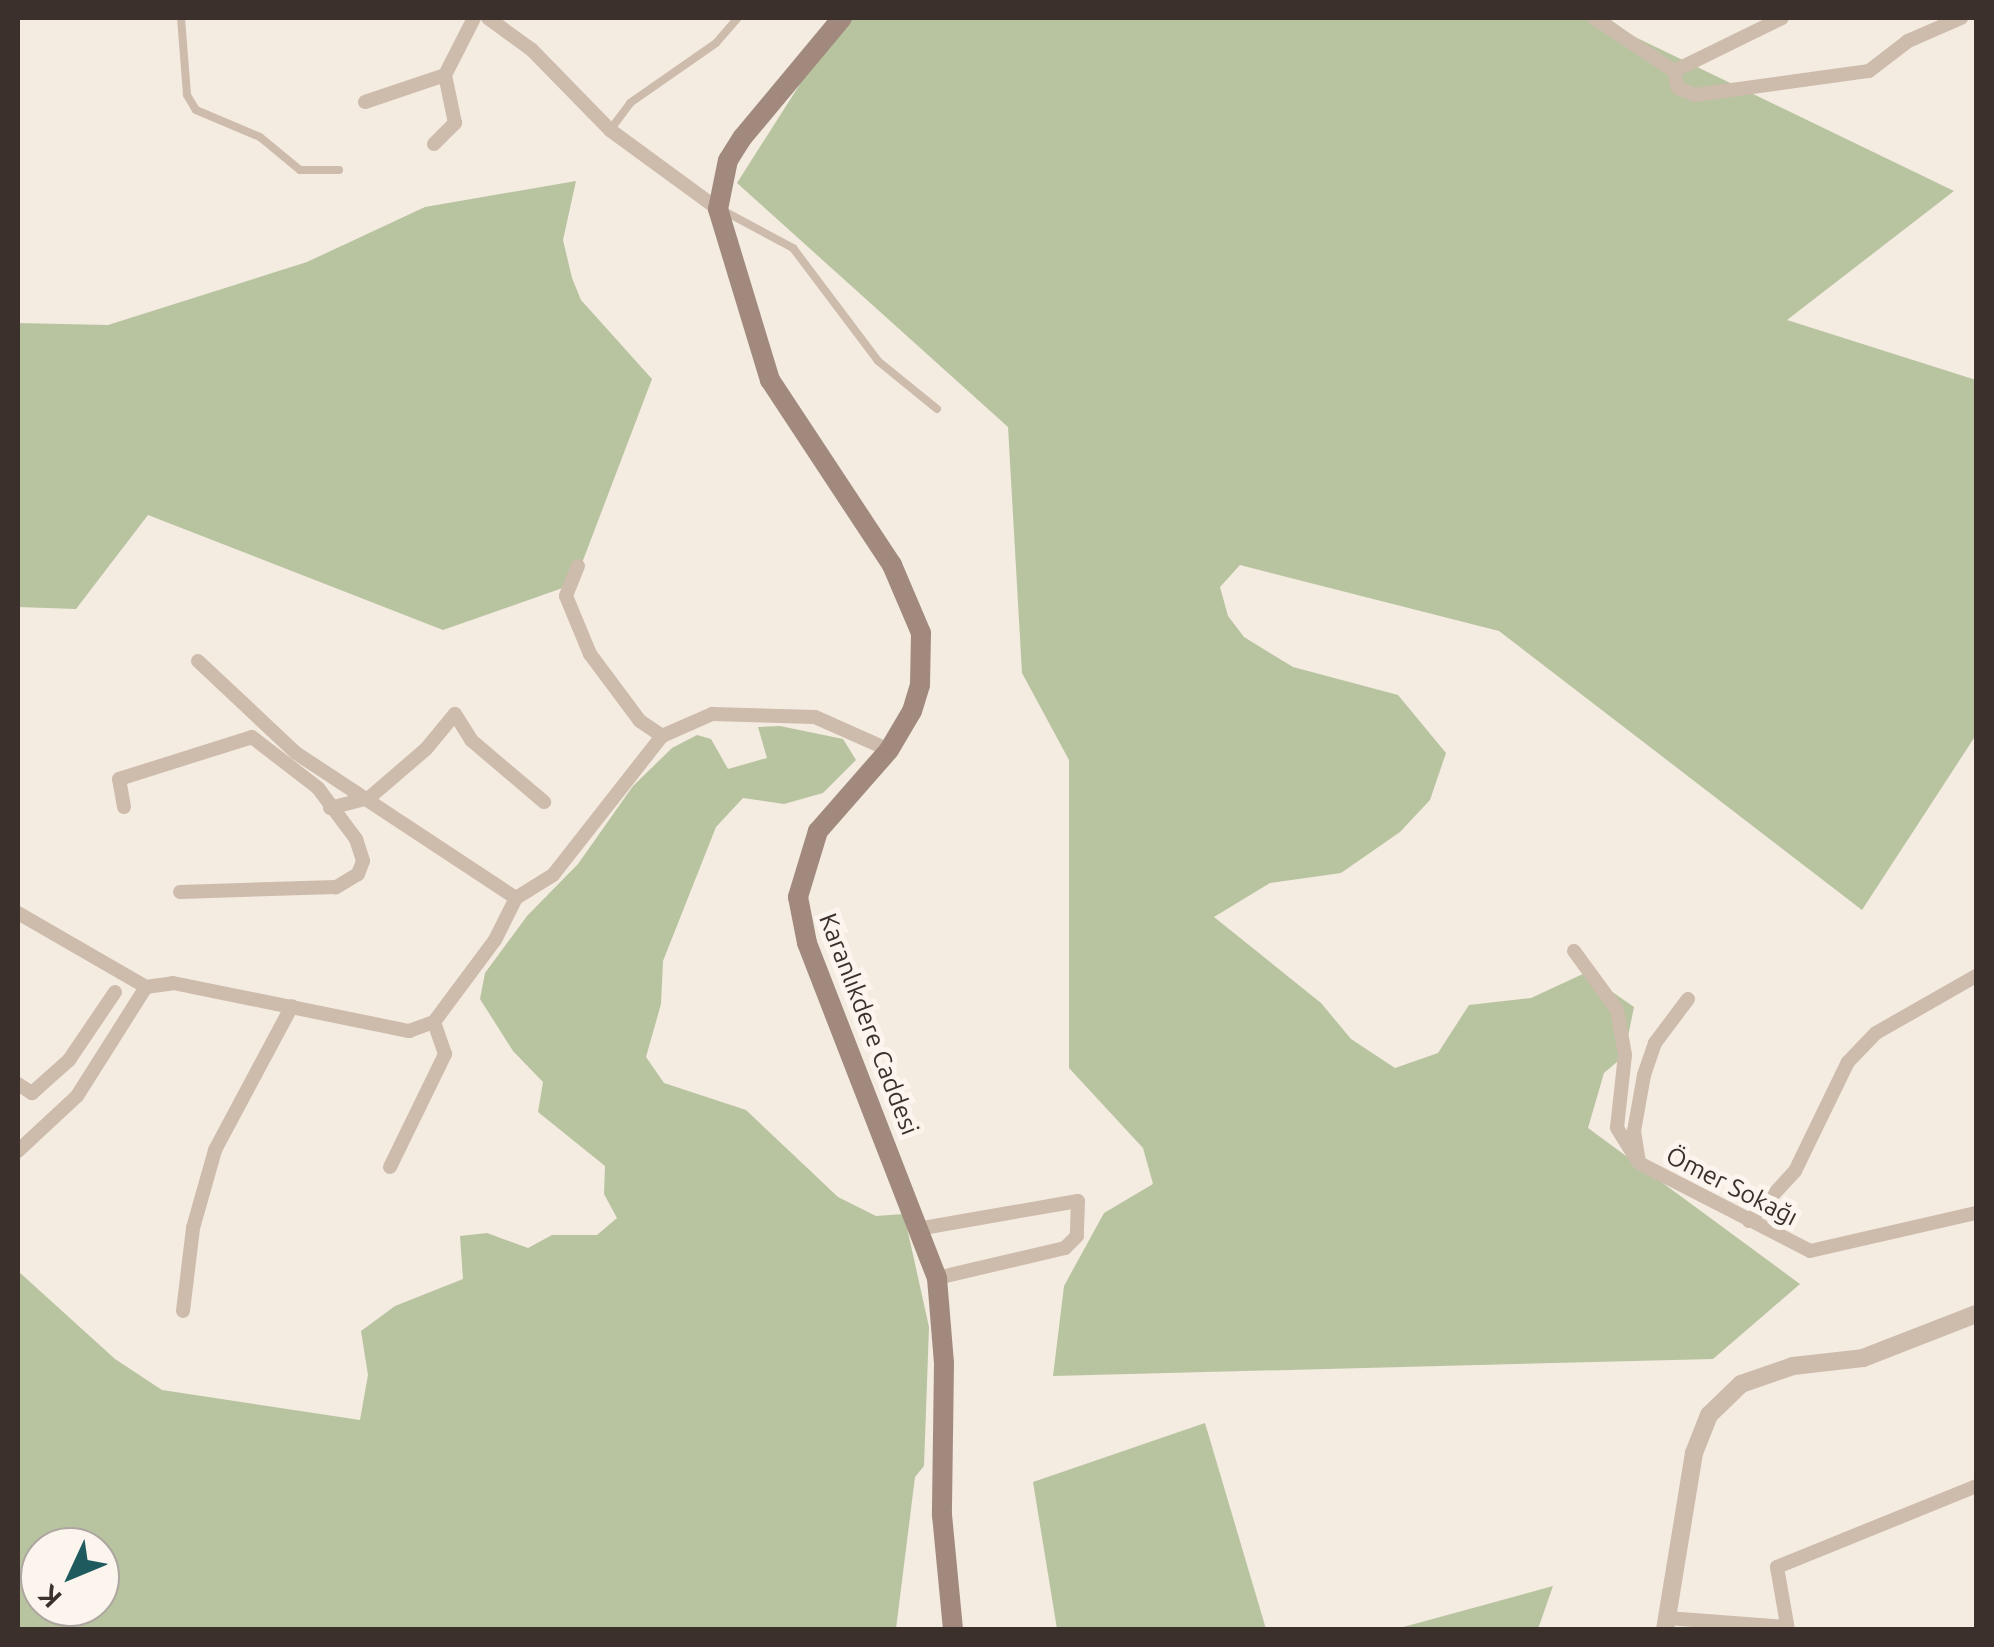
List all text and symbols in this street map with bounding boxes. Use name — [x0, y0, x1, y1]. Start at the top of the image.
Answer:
street label: Karanlıkdere Caddesi — [813, 909, 925, 1139]
street label: Ömer Sokağı — [1661, 1140, 1803, 1232]
north arrow — [20, 1527, 120, 1627]
text: K — [32, 1579, 67, 1614]

